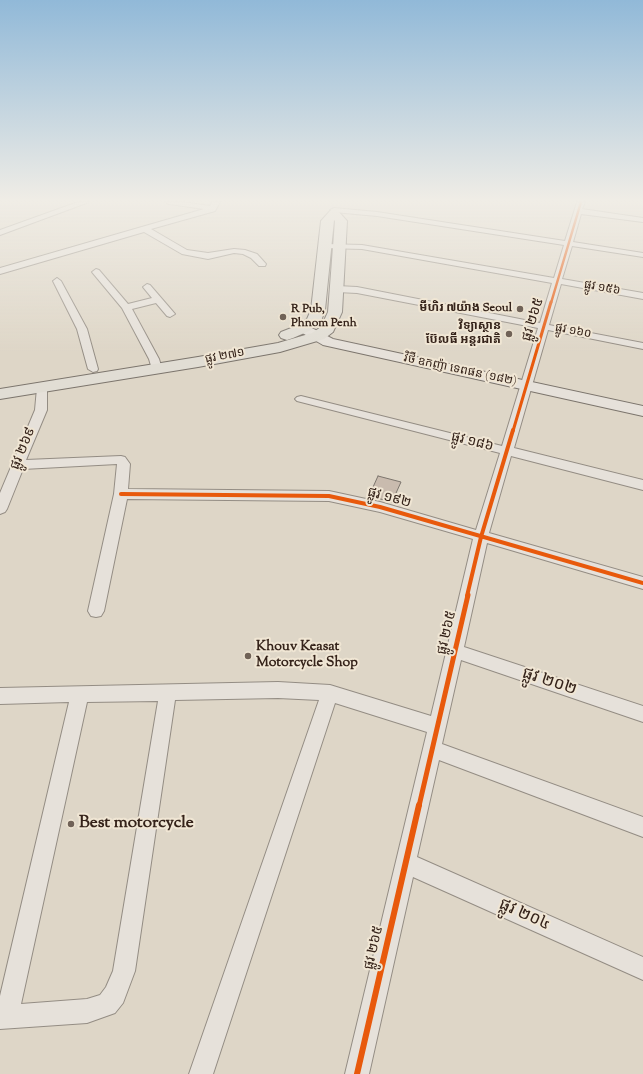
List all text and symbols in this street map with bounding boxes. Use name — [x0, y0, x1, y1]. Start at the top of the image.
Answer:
street label: ផ្លូវ ១៥៦ — [583, 279, 621, 299]
street label: ផ្លូវ ២៦៥ — [519, 296, 549, 344]
place label: មីហិរ ៧យ៉ាង Seoul — [419, 302, 512, 316]
place label: R Pub, Phnom Penh — [291, 303, 357, 331]
marker: មីហិរ ៧យ៉ាង Seoul — [515, 304, 525, 314]
marker: R Pub, Phnom Penh — [278, 312, 288, 322]
place label: វិទ្យាស្ថាន ប៊ែលធី អន្ដរជាតិ — [426, 320, 501, 348]
street label: ផ្លូវ ១៦០ — [553, 321, 593, 343]
marker: វិទ្យាស្ថាន ប៊ែលធី អន្ដរជាតិ — [504, 329, 514, 339]
street label: ផ្លូវ ២៧១ — [204, 346, 246, 368]
street label: វិថី ឧកញ៉ា ទេពផន (១៨២) — [402, 352, 518, 390]
street label: ផ្លូវ ២៦៩ — [8, 425, 40, 473]
street label: ផ្លូវ ១៨៦ — [449, 430, 495, 456]
street label: ផ្លូវ ១៩២ — [365, 485, 413, 513]
street label: ផ្លូវ ២៦៥ — [435, 609, 461, 657]
place label: Khouv Keasat Motorcycle Shop — [256, 640, 358, 672]
marker: Khouv Keasat Motorcycle Shop — [243, 651, 253, 661]
street label: ផ្លូវ ២០២ — [519, 665, 579, 701]
place label: Best motorcycle — [79, 814, 194, 834]
marker: Best motorcycle — [66, 819, 76, 829]
street label: ផ្លូវ ២០៤ — [495, 896, 553, 936]
street label: ផ្លូវ ២៦៥ — [362, 924, 388, 972]

